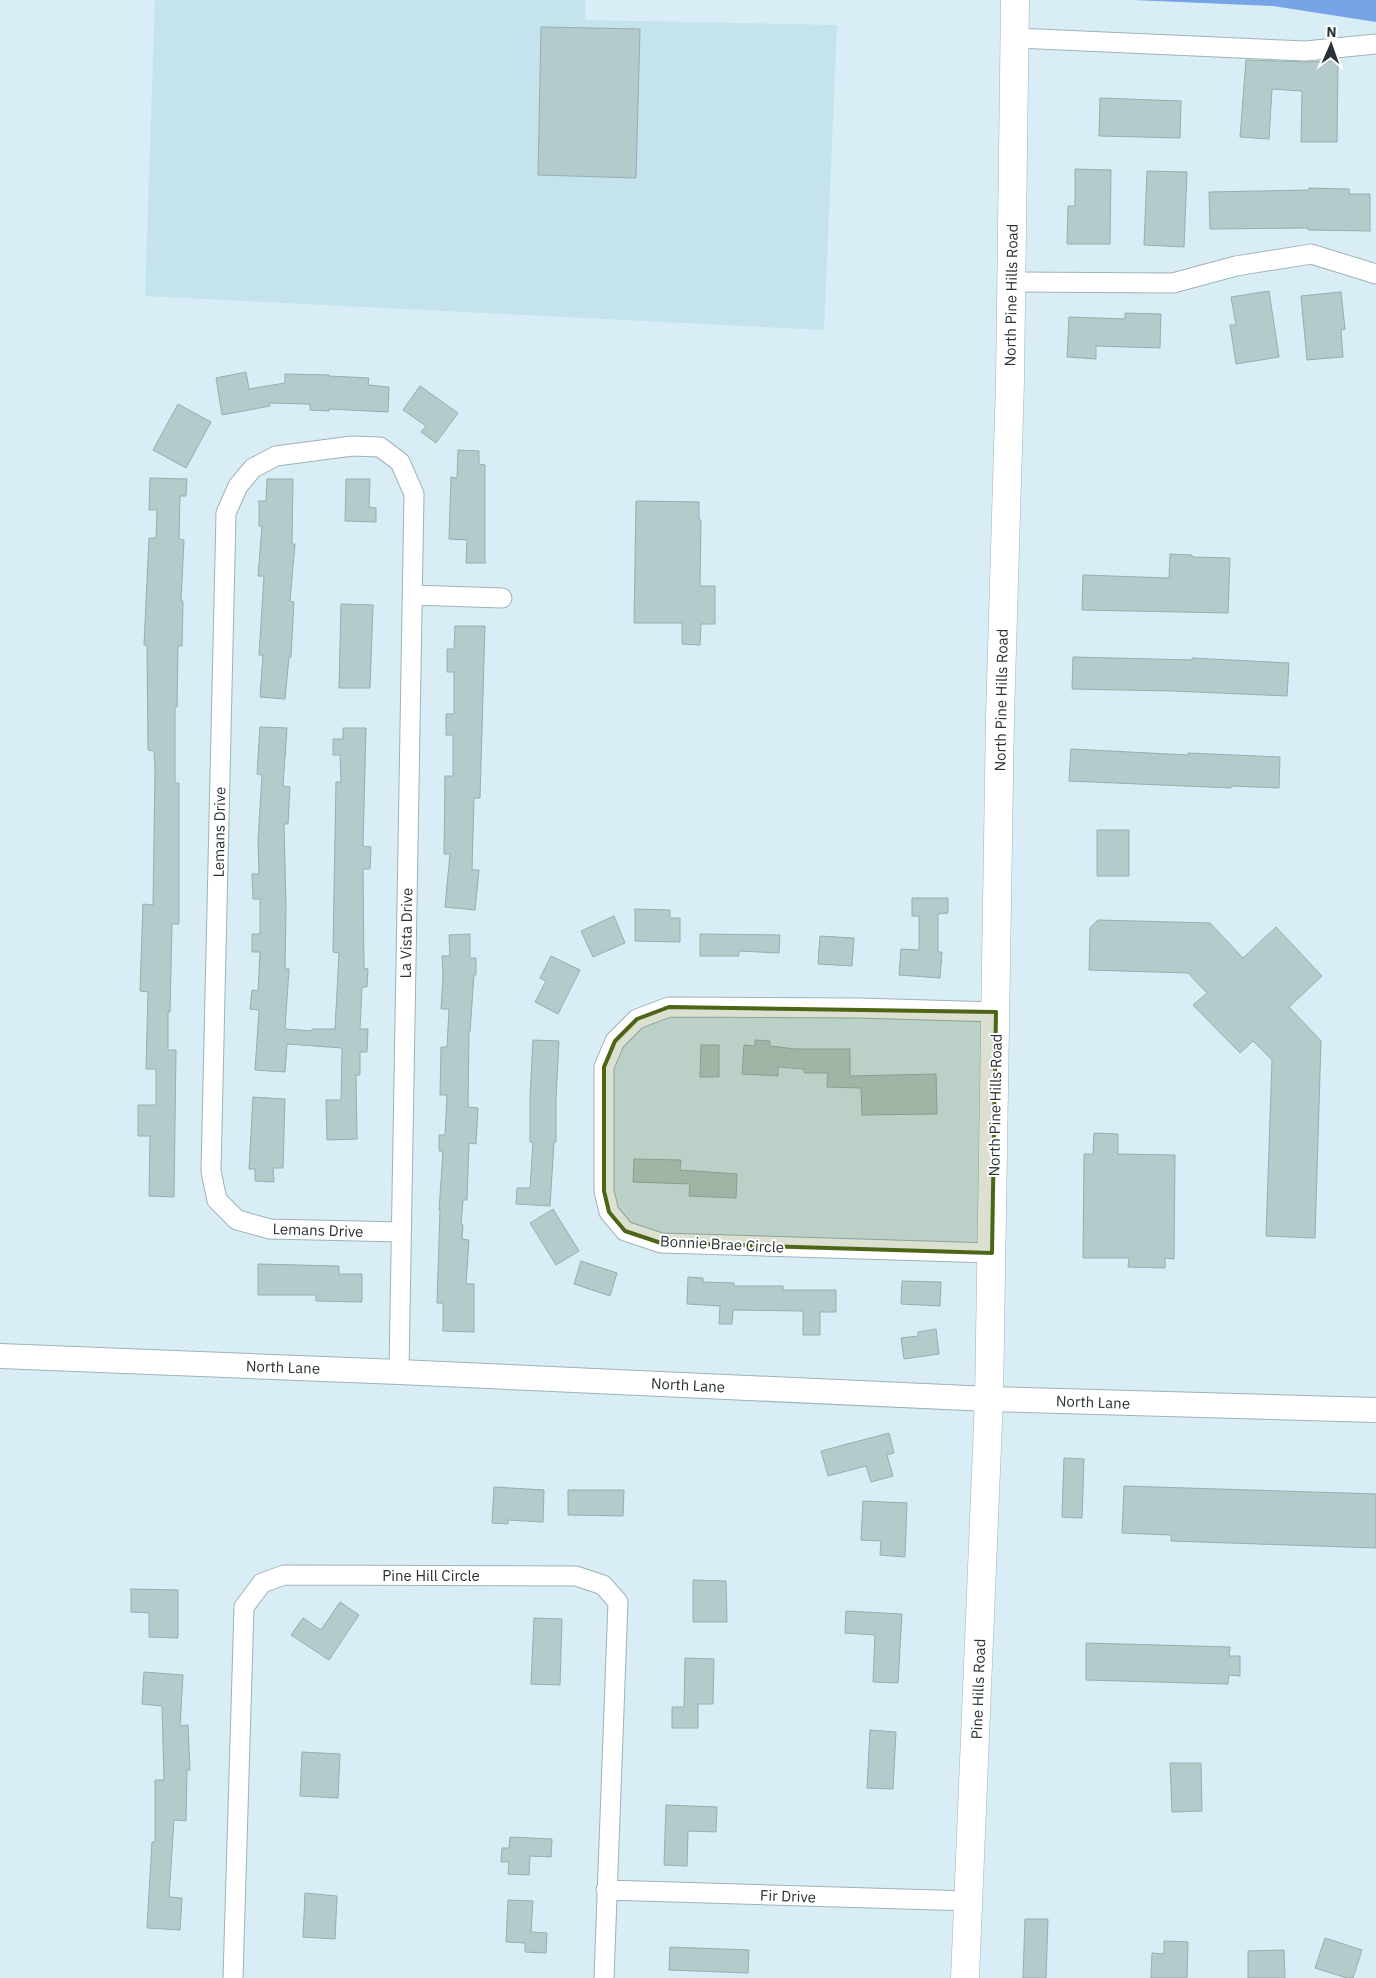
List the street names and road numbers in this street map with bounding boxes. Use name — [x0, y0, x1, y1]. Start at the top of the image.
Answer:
street label: North Pine Hills Road — [1000, 223, 1022, 367]
street label: North Pine Hills Road — [990, 628, 1012, 772]
street label: Lemans Drive — [209, 786, 229, 878]
street label: La Vista Drive — [396, 887, 416, 979]
street label: North Pine Hills Road — [984, 1033, 1006, 1177]
street label: Lemans Drive — [272, 1219, 364, 1241]
street label: Bonnie Brae Circle — [660, 1231, 784, 1257]
street label: North Lane — [246, 1356, 320, 1378]
street label: North Lane — [650, 1374, 726, 1396]
street label: North Lane — [1056, 1391, 1130, 1413]
street label: Pine Hill Circle — [382, 1566, 480, 1585]
street label: Pine Hills Road — [967, 1638, 989, 1740]
street label: Fir Drive — [760, 1886, 816, 1906]

